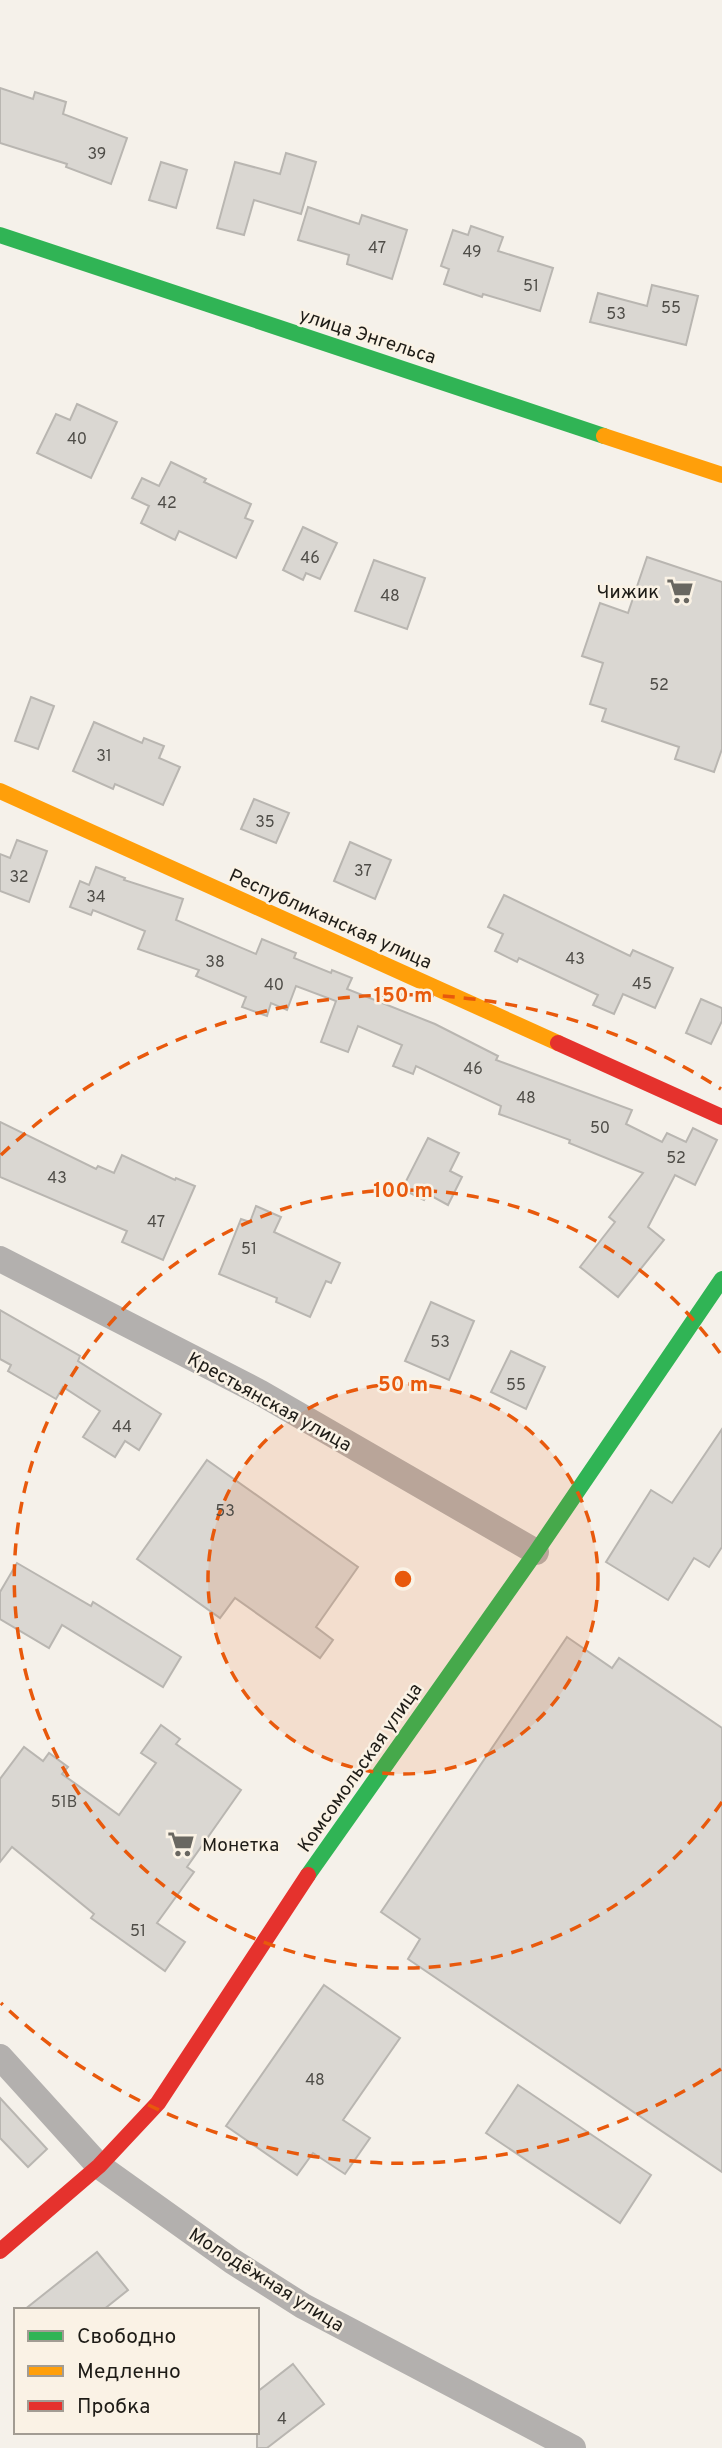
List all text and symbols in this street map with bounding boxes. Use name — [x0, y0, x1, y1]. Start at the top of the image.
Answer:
house number: 39 — [88, 145, 106, 165]
house number: 47 — [368, 239, 386, 259]
house number: 49 — [462, 243, 482, 263]
house number: 51 — [523, 277, 539, 297]
house number: 55 — [661, 299, 681, 319]
street label: улица Энгельса — [296, 303, 439, 370]
house number: 53 — [606, 305, 626, 325]
house number: 40 — [67, 430, 87, 450]
house number: 42 — [157, 494, 177, 514]
house number: 46 — [300, 549, 320, 569]
supermarket icon: Чижик — [665, 576, 695, 606]
place label: Чижик — [597, 581, 659, 605]
house number: 48 — [380, 587, 400, 607]
house number: 52 — [649, 676, 669, 696]
house number: 31 — [96, 747, 112, 767]
house number: 35 — [255, 813, 275, 833]
house number: 37 — [354, 862, 372, 882]
street label: Республиканская улица — [225, 864, 435, 975]
house number: 32 — [9, 868, 29, 888]
house number: 34 — [86, 888, 106, 908]
house number: 43 — [565, 950, 585, 970]
house number: 38 — [205, 953, 225, 973]
house number: 45 — [632, 975, 652, 995]
house number: 40 — [264, 976, 284, 996]
text: 150 m — [374, 983, 432, 1010]
house number: 46 — [463, 1060, 483, 1080]
house number: 48 — [516, 1089, 536, 1109]
house number: 50 — [590, 1119, 610, 1139]
house number: 52 — [666, 1149, 686, 1169]
house number: 43 — [47, 1169, 67, 1189]
text: 100 m — [373, 1178, 433, 1205]
house number: 47 — [147, 1213, 165, 1233]
house number: 51 — [241, 1240, 257, 1260]
house number: 53 — [430, 1333, 450, 1353]
street label: Крестьянская улица — [183, 1348, 355, 1458]
text: 50 m — [378, 1372, 428, 1399]
house number: 55 — [506, 1376, 526, 1396]
house number: 44 — [112, 1418, 132, 1438]
house number: 53 — [215, 1502, 235, 1522]
centre of rings — [391, 1567, 415, 1591]
street label: Комсомольская улица — [293, 1679, 428, 1858]
house number: 51В — [51, 1793, 77, 1813]
supermarket icon: Монетка — [166, 1829, 196, 1859]
place label: Монетка — [202, 1834, 279, 1858]
house number: 51 — [130, 1922, 146, 1942]
house number: 48 — [305, 2071, 325, 2091]
street label: Молодёжная улица — [184, 2223, 348, 2338]
legend — [14, 2308, 259, 2434]
text: Свободно — [77, 2324, 176, 2351]
text: Медленно — [77, 2359, 181, 2386]
text: Пробка — [77, 2394, 150, 2421]
house number: 4 — [277, 2410, 287, 2430]

